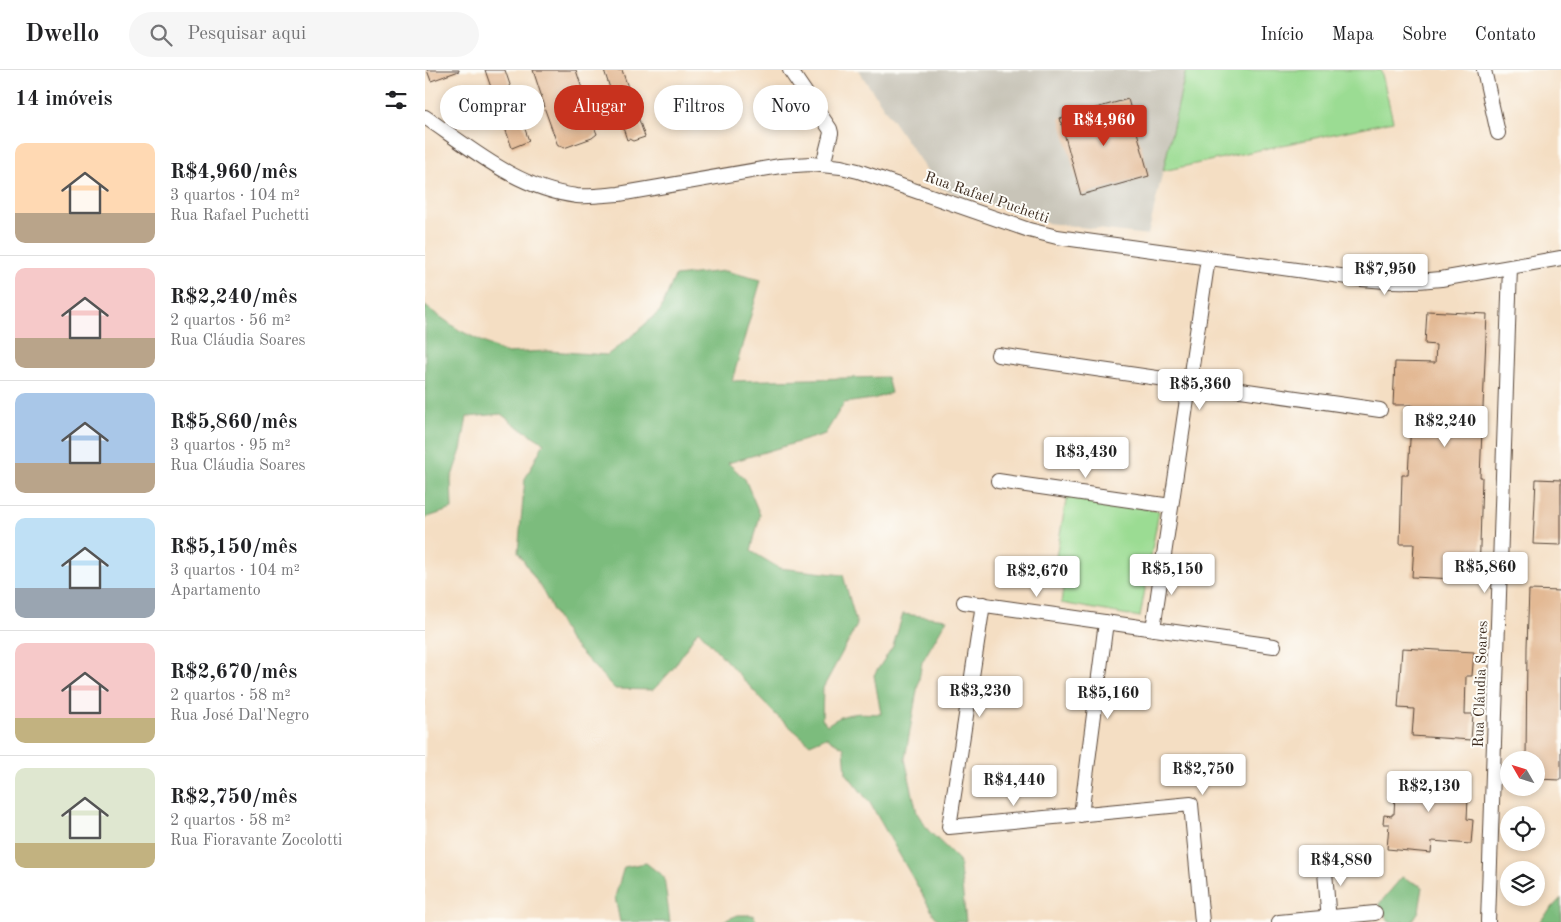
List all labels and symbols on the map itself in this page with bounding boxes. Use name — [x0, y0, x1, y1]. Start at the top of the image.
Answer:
pin: R$4,960 — [1058, 104, 1150, 147]
street label: Rua Rafael Puchetti — [922, 170, 1051, 227]
pin: R$7,950 — [1339, 254, 1431, 296]
pin: R$5,360 — [1154, 368, 1246, 411]
pin: R$2,240 — [1399, 406, 1491, 448]
pin: R$3,430 — [1040, 436, 1132, 479]
pin: R$5,860 — [1439, 552, 1531, 594]
pin: R$5,150 — [1126, 554, 1218, 596]
pin: R$2,670 — [991, 556, 1083, 598]
street label: Rua Cláudia Soares — [1472, 620, 1491, 748]
pin: R$3,230 — [934, 676, 1026, 718]
pin: R$5,160 — [1062, 678, 1154, 720]
north arrow — [1500, 751, 1545, 796]
pin: R$2,750 — [1157, 754, 1249, 796]
pin: R$4,440 — [968, 764, 1060, 807]
pin: R$2,130 — [1383, 770, 1475, 813]
pin: R$4,880 — [1295, 844, 1387, 887]

